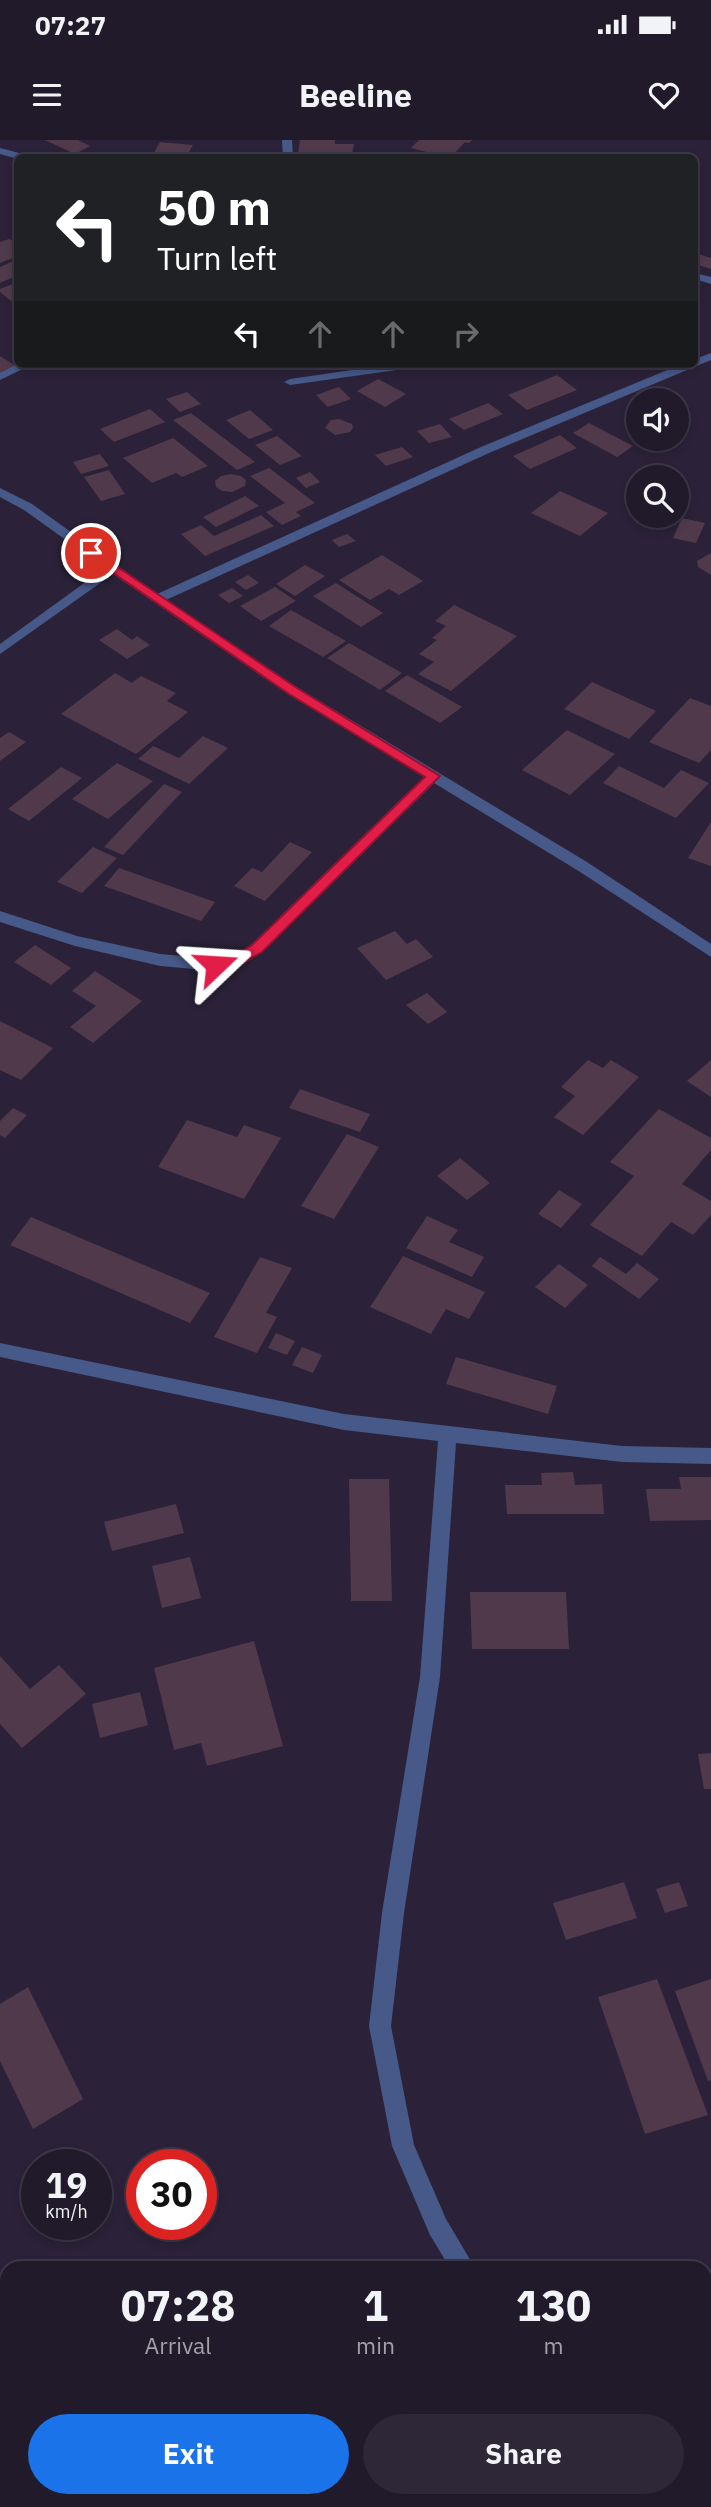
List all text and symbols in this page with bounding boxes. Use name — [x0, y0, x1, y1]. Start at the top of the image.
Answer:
text: 07:27 — [35, 8, 106, 42]
text: Beeline — [299, 74, 412, 116]
icon: menu — [28, 76, 66, 114]
icon: heart — [645, 76, 683, 114]
text: 50 m — [157, 175, 271, 238]
icon: left — [42, 182, 133, 273]
text: Turn left — [157, 237, 277, 279]
icon: left — [228, 315, 266, 353]
icon: ahead — [301, 315, 339, 353]
icon: ahead — [374, 315, 412, 353]
icon: right — [447, 315, 485, 353]
map controls — [626, 388, 689, 528]
button: sound — [626, 388, 689, 451]
button: search — [626, 465, 689, 528]
pin — [61, 523, 121, 583]
icon: arrive — [72, 534, 110, 572]
position arrow — [179, 928, 253, 1002]
speed limit sign: 30 — [126, 2149, 217, 2240]
text: 19 — [45, 2162, 88, 2208]
text: km/h — [45, 2200, 88, 2223]
text: 07:28 — [121, 2278, 235, 2333]
text: 1 — [363, 2278, 388, 2333]
text: 130 — [516, 2278, 591, 2333]
text: Arrival — [145, 2330, 212, 2360]
text: min — [356, 2330, 395, 2360]
text: m — [543, 2330, 564, 2360]
button: Exit — [28, 2414, 349, 2494]
button: Share — [363, 2414, 684, 2494]

